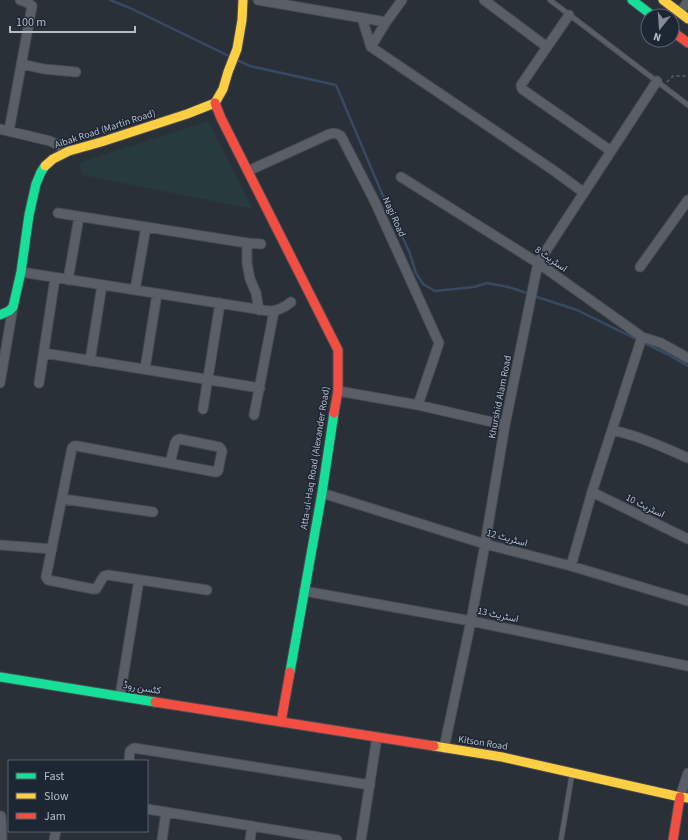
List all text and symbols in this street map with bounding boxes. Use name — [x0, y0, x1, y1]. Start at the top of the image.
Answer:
scale bar — [10, 8, 135, 34]
north arrow — [640, 8, 680, 48]
text: 100 m — [16, 14, 46, 31]
text: N — [652, 29, 663, 45]
street label: Aibak Road (Martin Road) — [53, 106, 157, 152]
street label: Nagi Road — [379, 195, 409, 239]
street label: اسٹریٹ 8 — [532, 243, 570, 275]
street label: Khurshid Alam Road — [485, 354, 515, 440]
street label: Atta-ul-Haq Road (Alexander Road) — [297, 385, 333, 531]
street label: اسٹریٹ 10 — [623, 491, 667, 521]
street label: اسٹریٹ 12 — [485, 526, 529, 550]
street label: اسٹریٹ 13 — [476, 604, 520, 626]
street label: کٹسن روڈ — [122, 678, 162, 698]
street label: Kitson Road — [457, 732, 509, 754]
legend — [8, 760, 148, 832]
text: Fast — [44, 768, 64, 785]
text: Slow — [44, 788, 69, 805]
text: Jam — [44, 808, 66, 825]

